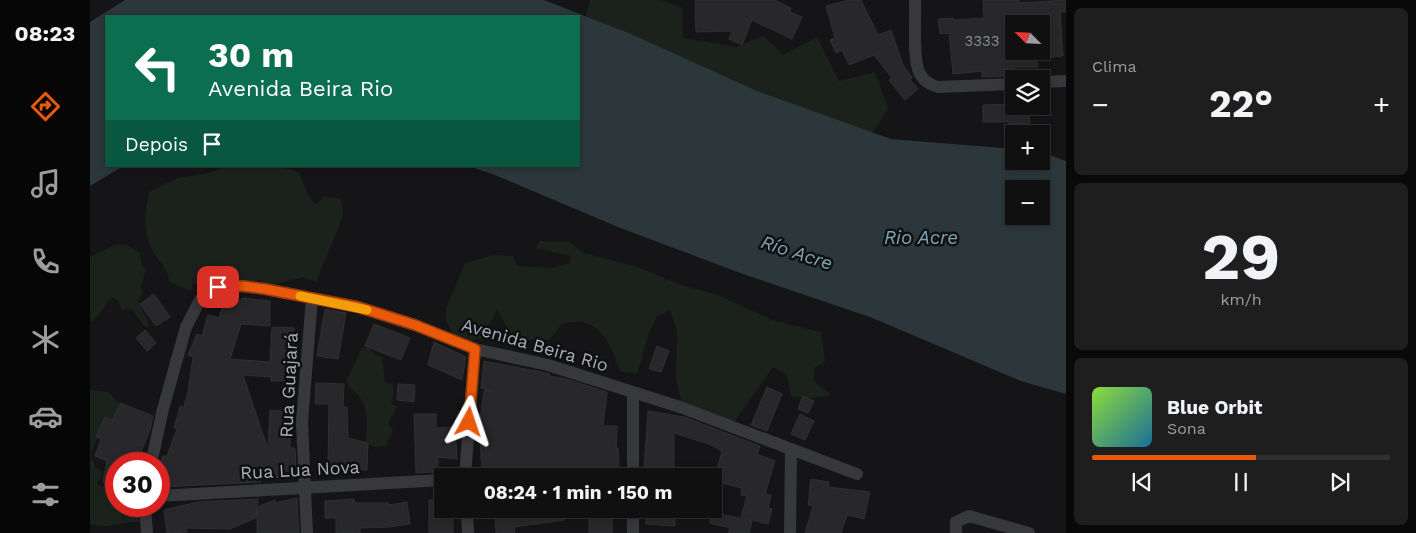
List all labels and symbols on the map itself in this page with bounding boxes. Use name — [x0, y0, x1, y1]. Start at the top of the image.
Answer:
north arrow — [1005, 15, 1050, 60]
house number: 3333 — [965, 32, 999, 50]
water label: Rio Acre — [884, 226, 958, 249]
water label: Río Acre — [758, 230, 836, 275]
pin — [197, 266, 239, 308]
street label: Avenida Beira Rio — [459, 314, 611, 376]
street label: Rua Guajará — [275, 332, 302, 438]
position arrow — [442, 395, 494, 447]
speed limit sign: 30 — [105, 452, 170, 517]
street label: Rua Lua Nova — [240, 456, 360, 483]

